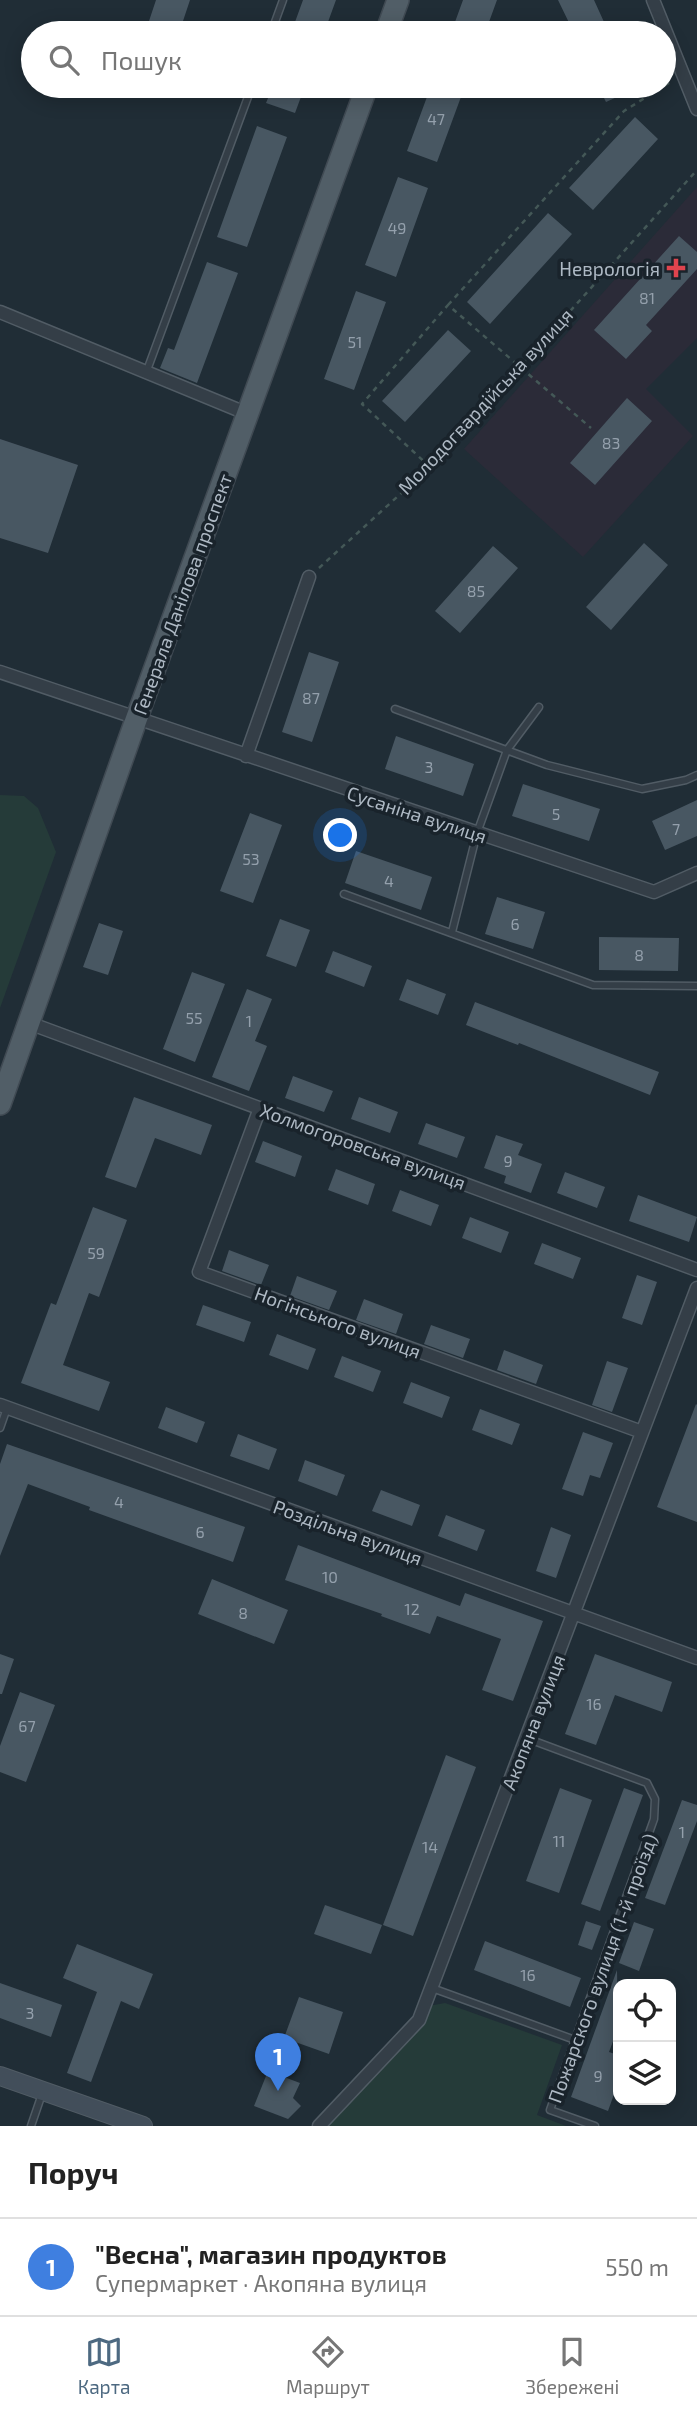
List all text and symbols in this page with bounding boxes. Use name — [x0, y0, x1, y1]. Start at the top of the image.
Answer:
search box — [21, 21, 676, 98]
icon: search — [45, 41, 83, 79]
text: Пошук — [101, 44, 182, 75]
house number: 47 — [427, 109, 445, 128]
house number: 49 — [388, 218, 407, 237]
place label: Неврологія — [559, 257, 660, 280]
marker: Неврологія — [666, 258, 686, 278]
house number: 81 — [639, 288, 655, 307]
street label: Молодогвардійська вулиця — [393, 303, 578, 499]
house number: 51 — [348, 332, 362, 351]
house number: 83 — [602, 433, 620, 452]
street label: Генерала Данілова проспект — [128, 470, 236, 718]
house number: 85 — [467, 581, 485, 600]
house number: 87 — [302, 688, 320, 707]
house number: 3 — [425, 757, 433, 776]
street label: Сусаніна вулиця — [344, 781, 490, 848]
house number: 5 — [552, 804, 560, 823]
your location — [323, 818, 357, 852]
house number: 7 — [672, 819, 680, 838]
house number: 53 — [242, 849, 260, 868]
house number: 4 — [384, 871, 394, 890]
house number: 6 — [510, 914, 520, 933]
house number: 8 — [634, 945, 644, 964]
house number: 55 — [185, 1008, 203, 1027]
house number: 1 — [246, 1011, 252, 1030]
street label: Холмогоровська вулиця — [257, 1098, 469, 1195]
house number: 9 — [503, 1151, 513, 1170]
house number: 59 — [87, 1243, 105, 1262]
street label: Ногінського вулиця — [251, 1281, 424, 1364]
house number: 4 — [114, 1492, 124, 1511]
street label: Роздільна вулиця — [270, 1494, 426, 1571]
house number: 6 — [195, 1522, 205, 1541]
house number: 10 — [322, 1567, 338, 1586]
house number: 12 — [404, 1599, 420, 1618]
house number: 8 — [238, 1603, 248, 1622]
street label: Акопяна вулиця — [497, 1651, 570, 1793]
house number: 16 — [586, 1694, 602, 1713]
house number: 67 — [18, 1716, 36, 1735]
house number: 1 — [679, 1822, 685, 1841]
street label: Пожарского вулиця (1-й проїзд) — [542, 1830, 662, 2106]
house number: 11 — [553, 1831, 565, 1850]
house number: 14 — [422, 1837, 438, 1856]
house number: 16 — [520, 1965, 536, 1984]
map controls — [613, 1979, 676, 2105]
button: locate — [613, 1979, 676, 2042]
house number: 3 — [26, 2003, 34, 2022]
pin: 1 — [255, 2033, 301, 2091]
button: layers — [613, 2042, 676, 2105]
house number: 9 — [593, 2066, 603, 2085]
text: Поруч — [28, 2154, 118, 2190]
text: "Весна", магазин продуктов — [95, 2238, 447, 2269]
text: 1 — [46, 2253, 56, 2281]
text: 550 m — [605, 2253, 669, 2281]
text: Супермаркет · Акопяна вулиця — [95, 2269, 427, 2297]
tab: Карта — [78, 2333, 131, 2398]
tab: Маршрут — [286, 2333, 370, 2398]
tab: Збережені — [525, 2333, 619, 2398]

